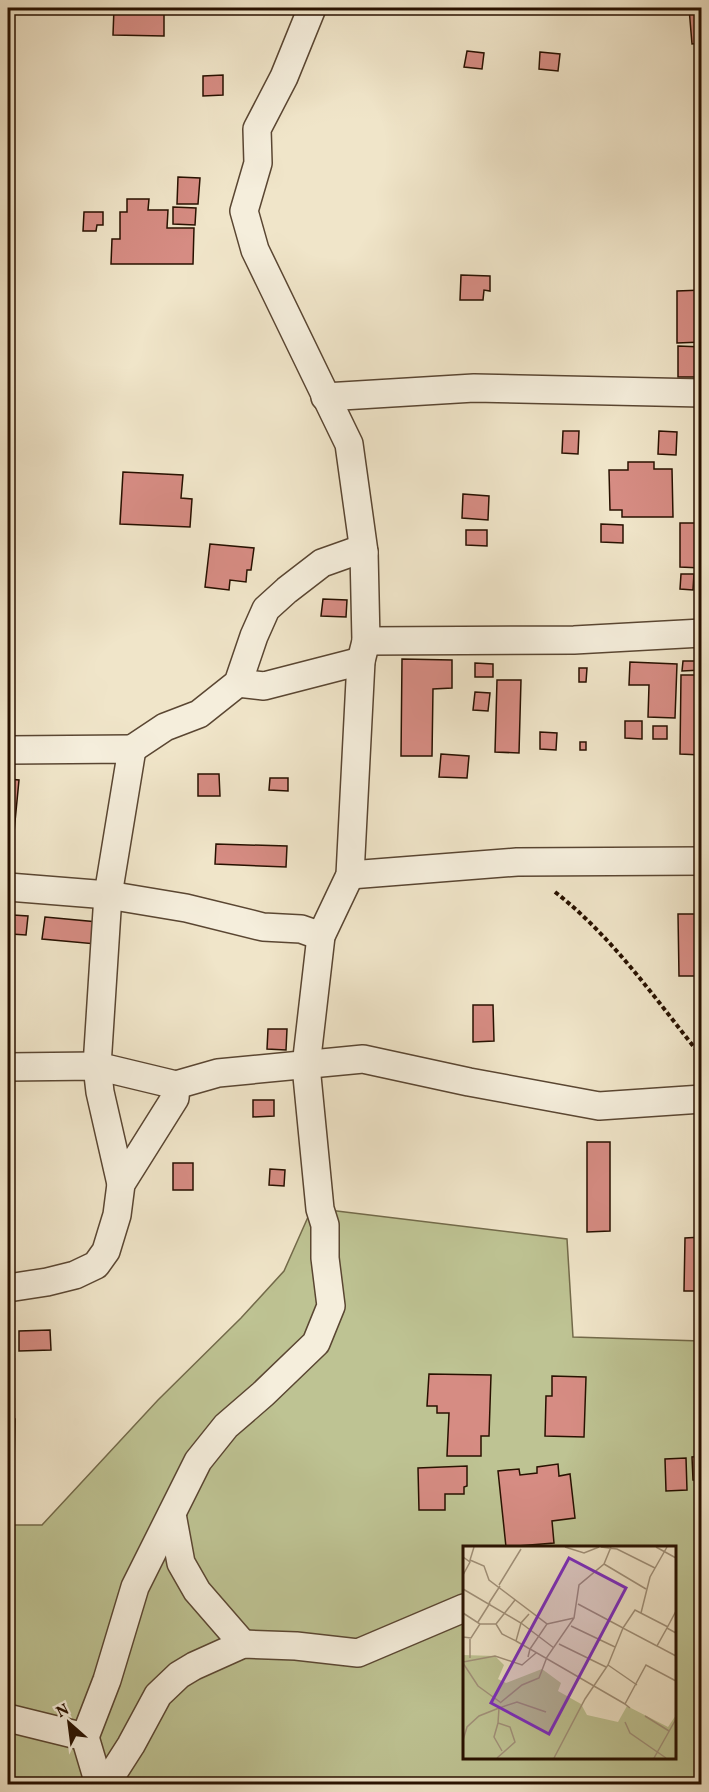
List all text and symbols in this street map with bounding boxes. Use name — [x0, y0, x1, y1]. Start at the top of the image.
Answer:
inset map — [463, 1546, 676, 1759]
north arrow — [39, 1693, 99, 1753]
text: N — [53, 1699, 74, 1724]

